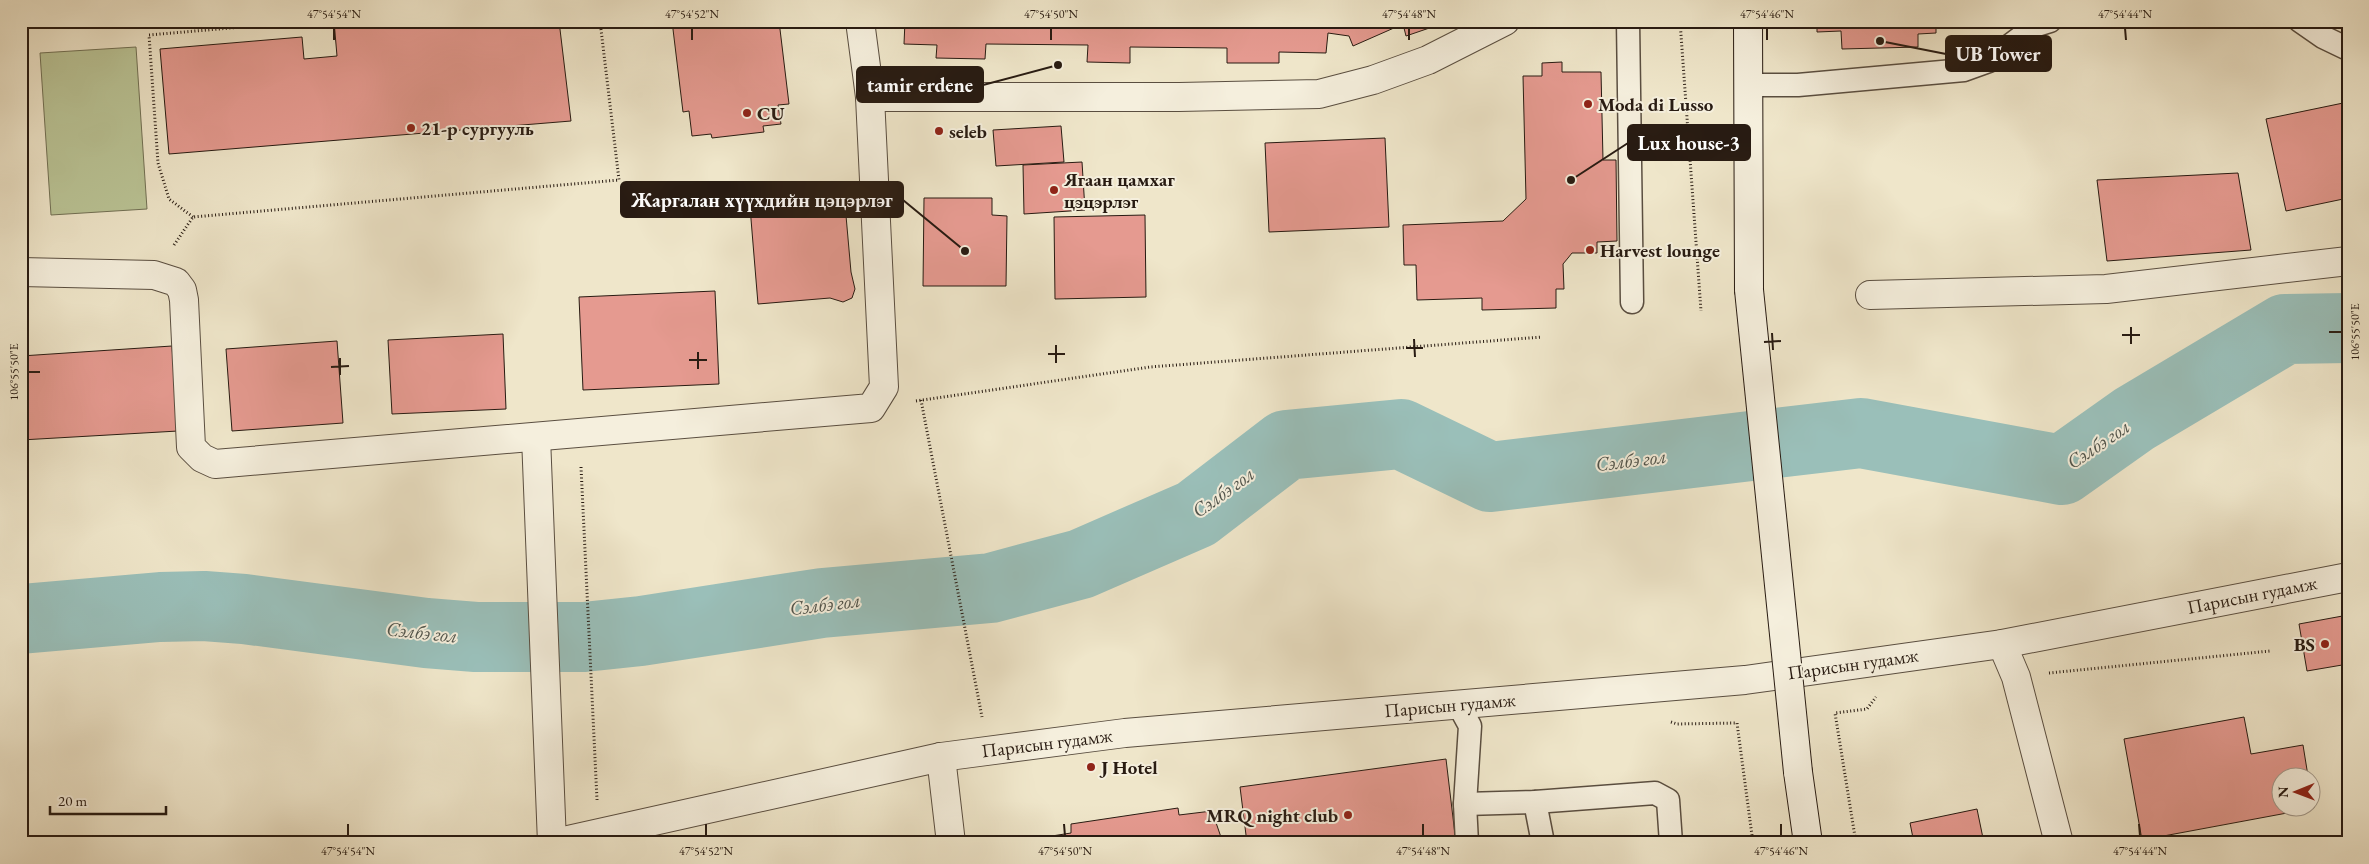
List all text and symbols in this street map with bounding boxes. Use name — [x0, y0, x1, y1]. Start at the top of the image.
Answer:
text: 47°54'54"N — [307, 6, 361, 22]
text: 47°54'52"N — [665, 6, 719, 22]
text: 47°54'50"N — [1024, 6, 1078, 22]
text: 47°54'48"N — [1382, 6, 1436, 22]
text: 47°54'46"N — [1740, 6, 1794, 22]
text: 47°54'44"N — [2098, 6, 2152, 22]
callout: UB Tower — [1946, 36, 2051, 71]
text: UB Tower — [1955, 41, 2041, 67]
callout: tamir erdene — [857, 67, 983, 102]
text: tamir erdene — [867, 72, 973, 98]
place label: Moda di Lusso — [1598, 92, 1714, 117]
marker: Moda di Lusso — [1582, 98, 1594, 110]
place label: CU — [757, 101, 785, 126]
marker: CU — [741, 107, 753, 119]
place label: 21-р сургууль — [421, 116, 534, 141]
place label: seleb — [949, 119, 987, 144]
marker: 21-р сургууль — [405, 122, 417, 134]
marker: seleb — [933, 125, 945, 137]
callout: Lux house-3 — [1628, 125, 1750, 160]
text: Lux house-3 — [1638, 130, 1740, 156]
place label: Ягаан цамхаг цэцэрлэг — [1063, 167, 1175, 214]
callout: Жаргалан хүүхдийн цэцэрлэг — [621, 182, 903, 217]
marker: Ягаан цамхаг цэцэрлэг — [1048, 184, 1060, 196]
text: Жаргалан хүүхдийн цэцэрлэг — [630, 187, 893, 213]
place label: Harvest lounge — [1600, 238, 1720, 263]
marker: Harvest lounge — [1584, 244, 1596, 256]
text: 106°55'50"E — [2347, 303, 2363, 360]
text: 106°55'50"E — [6, 343, 22, 400]
water label: Сэлбэ гол — [2061, 413, 2135, 475]
water label: Сэлбэ гол — [1594, 443, 1668, 477]
water label: Сэлбэ гол — [1187, 461, 1259, 523]
street label: Парисын гудамж — [2185, 570, 2320, 620]
water label: Сэлбэ гол — [788, 587, 862, 621]
water label: Сэлбэ гол — [385, 615, 459, 649]
place label: BS — [2294, 632, 2315, 657]
marker: BS — [2319, 638, 2331, 650]
street label: Парисын гудамж — [1786, 642, 1921, 686]
street label: Парисын гудамж — [1383, 687, 1517, 723]
street label: Парисын гудамж — [980, 722, 1115, 763]
place label: J Hotel — [1099, 755, 1158, 780]
marker: J Hotel — [1085, 761, 1097, 773]
north arrow — [2272, 766, 2322, 816]
scale bar — [50, 784, 166, 816]
text: N — [2274, 786, 2292, 798]
text: 20 m — [58, 791, 87, 810]
place label: MRQ night club — [1206, 803, 1338, 828]
marker: MRQ night club — [1342, 809, 1354, 821]
text: 47°54'54"N — [321, 843, 375, 859]
text: 47°54'52"N — [679, 843, 733, 859]
text: 47°54'50"N — [1038, 843, 1092, 859]
text: 47°54'48"N — [1396, 843, 1450, 859]
text: 47°54'46"N — [1754, 843, 1808, 859]
text: 47°54'44"N — [2113, 843, 2167, 859]

